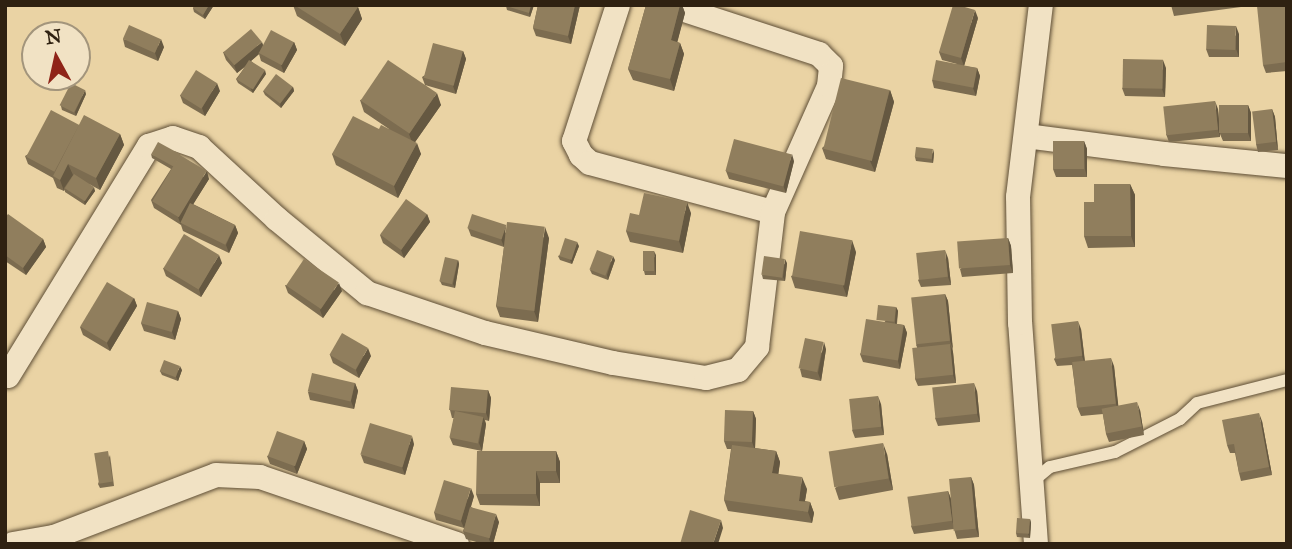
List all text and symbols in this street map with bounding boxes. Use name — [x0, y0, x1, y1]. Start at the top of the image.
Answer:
north arrow — [21, 21, 91, 91]
text: N — [44, 24, 63, 49]

